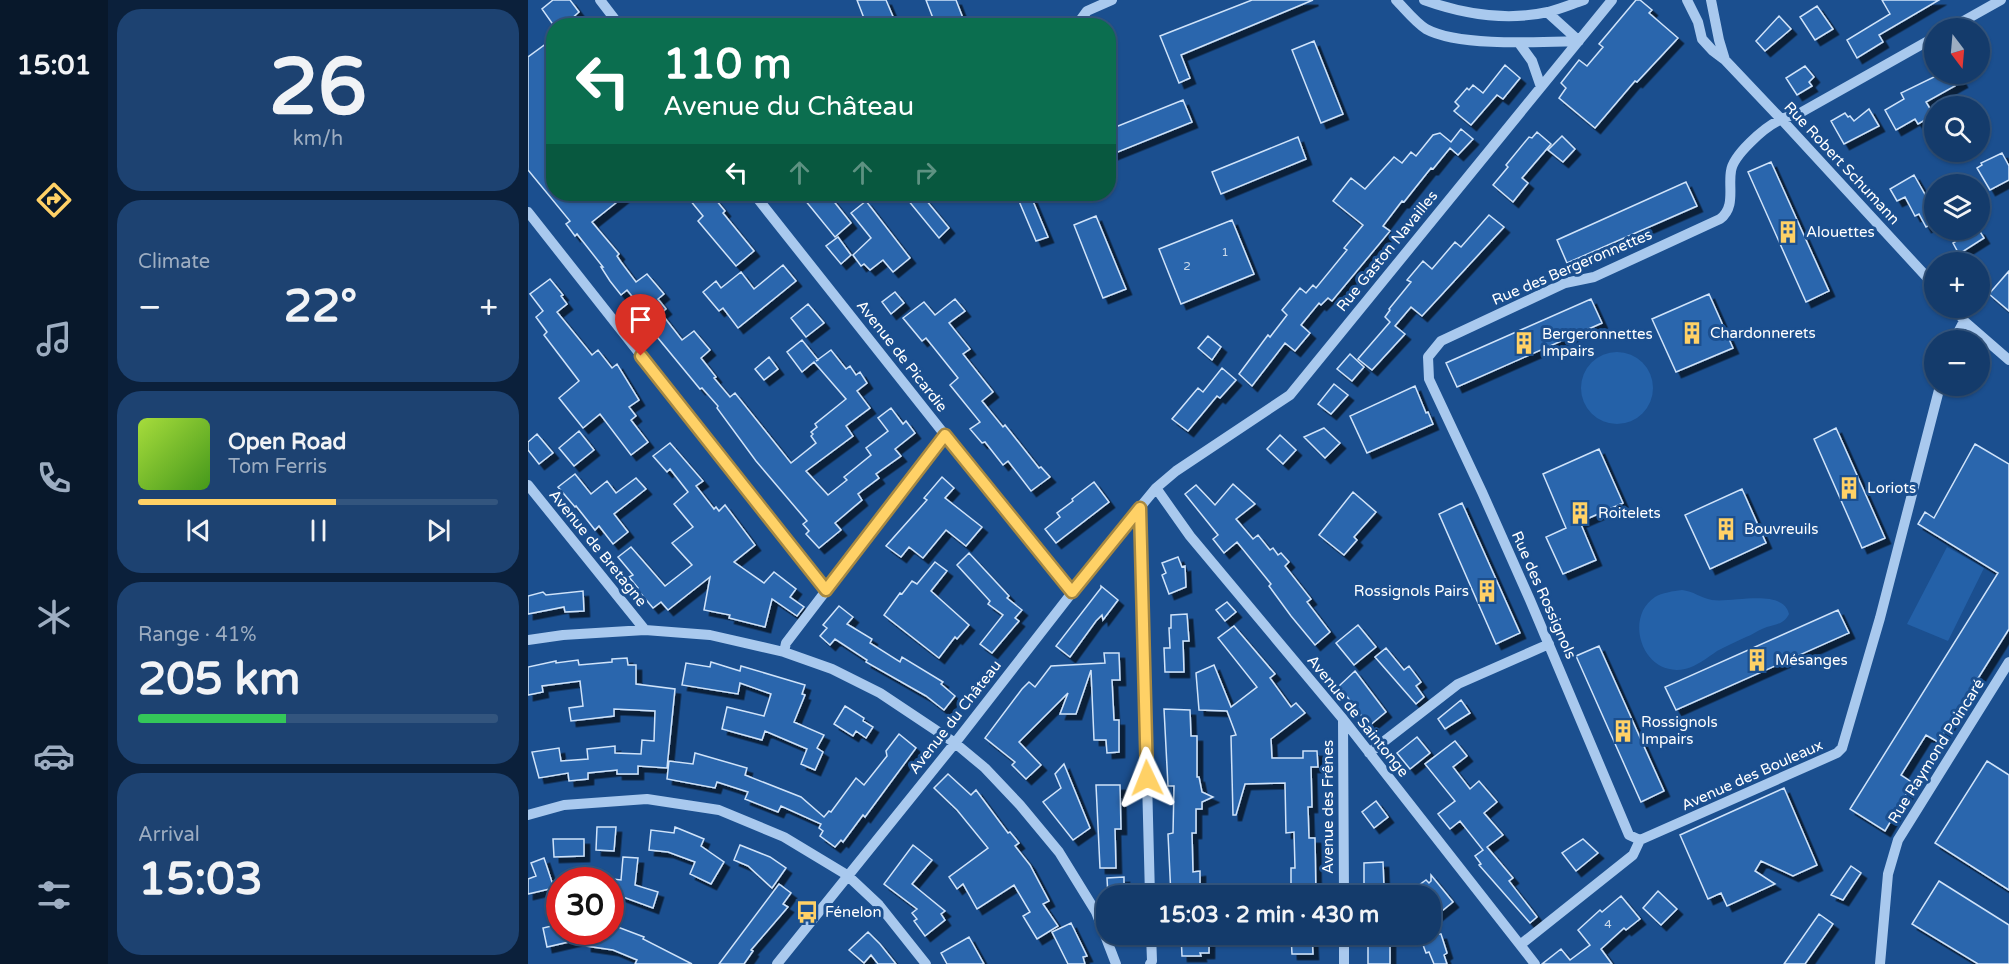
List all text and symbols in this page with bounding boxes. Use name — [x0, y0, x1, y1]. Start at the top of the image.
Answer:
north arrow — [1924, 18, 1990, 84]
map controls — [1924, 18, 1990, 396]
text: 110 m — [663, 39, 792, 90]
text: 26 — [269, 41, 367, 135]
icon: left — [564, 42, 642, 120]
text: 15:01 — [17, 49, 91, 82]
text: Avenue du Château — [663, 90, 914, 123]
button: search — [1924, 96, 1990, 162]
street label: Rue Robert Schumann — [1780, 98, 1904, 228]
text: km/h — [293, 127, 343, 151]
icon: left — [720, 156, 753, 189]
icon: ahead — [783, 156, 816, 189]
icon: ahead — [846, 156, 879, 189]
icon: right — [909, 156, 942, 189]
button: layers — [1924, 174, 1990, 240]
icon: directions — [33, 179, 75, 221]
street label: Rue Gaston Navailles — [1333, 187, 1441, 315]
building icon: Alouettes — [1775, 219, 1801, 245]
place label: Alouettes — [1806, 223, 1875, 241]
street label: Rue des Bergeronnettes — [1489, 225, 1655, 309]
house number: 1 — [1221, 245, 1229, 259]
text: Climate — [138, 250, 210, 274]
button: + — [1924, 252, 1990, 318]
house number: 2 — [1183, 259, 1191, 273]
text: 22° — [284, 280, 357, 334]
text: − — [138, 288, 162, 327]
text: + — [479, 288, 498, 327]
pin — [615, 294, 666, 356]
street label: Avenue de Picardie — [853, 297, 951, 415]
icon: arrive — [624, 303, 657, 336]
icon: music — [33, 318, 75, 360]
building icon: Chardonnerets — [1679, 320, 1705, 346]
place label: Chardonnerets — [1710, 324, 1816, 342]
place label: Bergeronnettes Impairs — [1542, 325, 1653, 360]
building icon: Bergeronnettes Impairs — [1511, 330, 1537, 356]
button: − — [1924, 330, 1990, 396]
text: Open Road — [228, 429, 346, 455]
text: Tom Ferris — [228, 455, 327, 479]
icon: phone — [33, 457, 75, 499]
building icon: Loriots — [1836, 475, 1862, 501]
place label: Loriots — [1867, 479, 1916, 497]
street label: Avenue de Bretagne — [545, 486, 651, 610]
building icon: Roitelets — [1567, 500, 1593, 526]
place label: Roitelets — [1598, 504, 1661, 522]
icon: previous — [182, 514, 215, 547]
icon: pause — [302, 514, 335, 547]
icon: next — [422, 514, 455, 547]
building icon: Bouvreuils — [1713, 516, 1739, 542]
place label: Bouvreuils — [1744, 520, 1818, 538]
street label: Rue des Rossignols — [1508, 528, 1580, 662]
building icon: Rossignols Pairs — [1474, 578, 1500, 604]
place label: Rossignols Pairs — [1354, 582, 1469, 600]
icon: climate — [33, 596, 75, 638]
text: Range · 41% — [138, 623, 257, 647]
building icon: Mésanges — [1744, 647, 1770, 673]
street label: Avenue de Saintonge — [1303, 651, 1413, 781]
place label: Mésanges — [1775, 651, 1848, 669]
text: 205 km — [138, 653, 300, 707]
street label: Avenue du Château — [905, 656, 1005, 778]
street label: Rue Raymond Poincaré — [1884, 675, 1988, 827]
place label: Rossignols Impairs — [1641, 713, 1718, 748]
building icon: Rossignols Impairs — [1610, 718, 1636, 744]
icon: car — [33, 735, 75, 777]
street label: Avenue des Bouleaux — [1679, 736, 1825, 814]
street label: Avenue des Frênes — [1319, 740, 1337, 874]
position arrow — [1115, 746, 1179, 810]
text: Arrival — [138, 823, 200, 847]
text: 15:03 — [138, 853, 263, 907]
speed limit sign: 30 — [546, 867, 624, 945]
icon: filters — [33, 874, 75, 916]
bus stop icon: Fénelon — [794, 899, 820, 925]
text: 15:03 · 2 min · 430 m — [1158, 902, 1379, 928]
place label: Fénelon — [825, 903, 882, 921]
house number: 4 — [1604, 917, 1612, 931]

